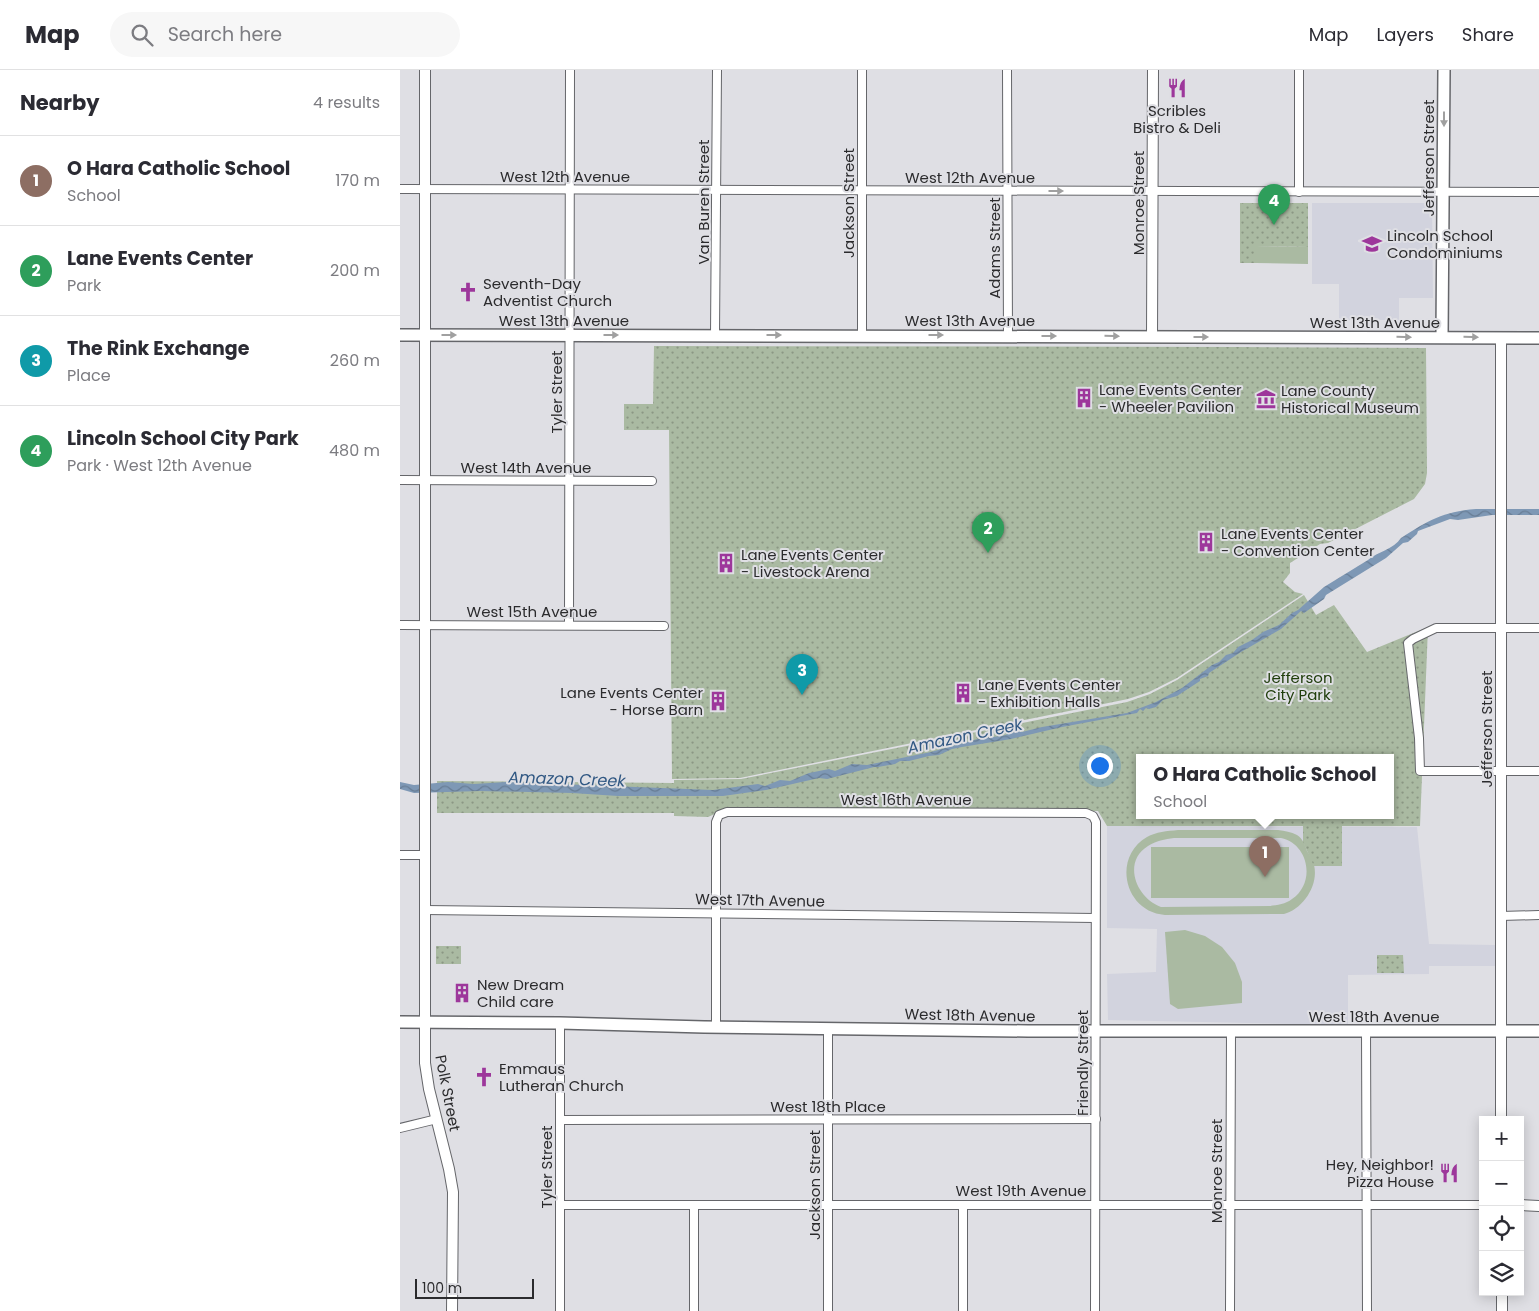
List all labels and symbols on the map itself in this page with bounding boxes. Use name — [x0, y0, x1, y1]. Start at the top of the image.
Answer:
restaurant icon: Scribles Bistro & Deli — [1166, 77, 1188, 99]
place label: Scribles Bistro & Deli — [1133, 100, 1221, 138]
street label: Jefferson Street — [1418, 100, 1439, 216]
one-way arrow — [1439, 111, 1447, 127]
street label: Van Buren Street — [693, 139, 714, 265]
street label: Jackson Street — [838, 148, 859, 258]
street label: Monroe Street — [1128, 151, 1149, 255]
street label: West 12th Avenue — [500, 166, 630, 187]
street label: West 12th Avenue — [905, 167, 1035, 188]
pin: 4 — [1258, 184, 1290, 225]
one-way arrow — [1049, 187, 1065, 195]
street label: Adams Street — [984, 197, 1005, 299]
place label: Lincoln School Condominiums — [1387, 225, 1503, 263]
school or university icon: Lincoln School Condominiums — [1361, 233, 1383, 255]
place label: Seventh-Day Adventist Church — [483, 273, 612, 311]
church icon: Seventh-Day Adventist Church — [457, 281, 479, 303]
street label: West 13th Avenue — [499, 310, 629, 331]
street label: West 13th Avenue — [905, 310, 1035, 331]
street label: West 13th Avenue — [1310, 312, 1440, 333]
one-way arrow — [441, 331, 457, 339]
one-way arrow — [603, 331, 619, 339]
one-way arrow — [766, 331, 782, 339]
one-way arrow — [928, 331, 944, 339]
one-way arrow — [1041, 332, 1057, 340]
one-way arrow — [1105, 332, 1121, 340]
one-way arrow — [1193, 333, 1209, 341]
one-way arrow — [1396, 333, 1412, 341]
one-way arrow — [1463, 334, 1479, 342]
street label: Tyler Street — [546, 350, 567, 434]
place label: Lane Events Center - Wheeler Pavilion — [1099, 379, 1242, 417]
place label: Lane County Historical Museum — [1281, 380, 1419, 418]
building icon: Lane Events Center - Wheeler Pavilion — [1073, 387, 1095, 409]
museum icon: Lane County Historical Museum — [1255, 388, 1277, 410]
street label: West 14th Avenue — [461, 457, 591, 478]
pin: 2 — [972, 512, 1004, 553]
place label: Lane Events Center - Convention Center — [1221, 523, 1375, 561]
building icon: Lane Events Center - Convention Center — [1195, 531, 1217, 553]
place label: Lane Events Center - Livestock Arena — [741, 544, 884, 582]
building icon: Lane Events Center - Livestock Arena — [715, 552, 737, 574]
street label: West 15th Avenue — [467, 601, 597, 622]
pin: 3 — [786, 654, 818, 695]
park label: Jefferson City Park — [1263, 667, 1333, 705]
street label: Jefferson Street — [1476, 671, 1497, 787]
place label: Lane Events Center - Exhibition Halls — [978, 674, 1121, 712]
place label: Lane Events Center - Horse Barn — [560, 682, 703, 720]
building icon: Lane Events Center - Exhibition Halls — [952, 682, 974, 704]
building icon: Lane Events Center - Horse Barn — [707, 690, 729, 712]
water label: Amazon Creek — [904, 712, 1025, 760]
your location — [1087, 753, 1113, 779]
water label: Amazon Creek — [507, 765, 627, 793]
street label: West 16th Avenue — [841, 789, 971, 810]
pin: 1 — [1249, 836, 1281, 877]
street label: West 17th Avenue — [695, 888, 825, 912]
place label: New Dream Child care — [477, 974, 564, 1012]
building icon: New Dream Child care — [451, 982, 473, 1004]
street label: West 18th Avenue — [904, 1003, 1036, 1027]
street label: West 18th Avenue — [1309, 1006, 1439, 1027]
street label: Friendly Street — [1072, 1010, 1093, 1116]
street label: Polk Street — [430, 1053, 466, 1133]
place label: Emmaus Lutheran Church — [499, 1058, 624, 1096]
church icon: Emmaus Lutheran Church — [473, 1066, 495, 1088]
street label: West 18th Place — [770, 1096, 886, 1117]
street label: Monroe Street — [1206, 1119, 1227, 1223]
street label: Tyler Street — [536, 1125, 557, 1209]
street label: Jackson Street — [804, 1130, 825, 1240]
place label: Hey, Neighbor! Pizza House — [1326, 1154, 1434, 1192]
restaurant icon: Hey, Neighbor! Pizza House — [1438, 1162, 1460, 1184]
street label: West 19th Avenue — [956, 1180, 1086, 1201]
scale bar — [415, 1276, 534, 1299]

